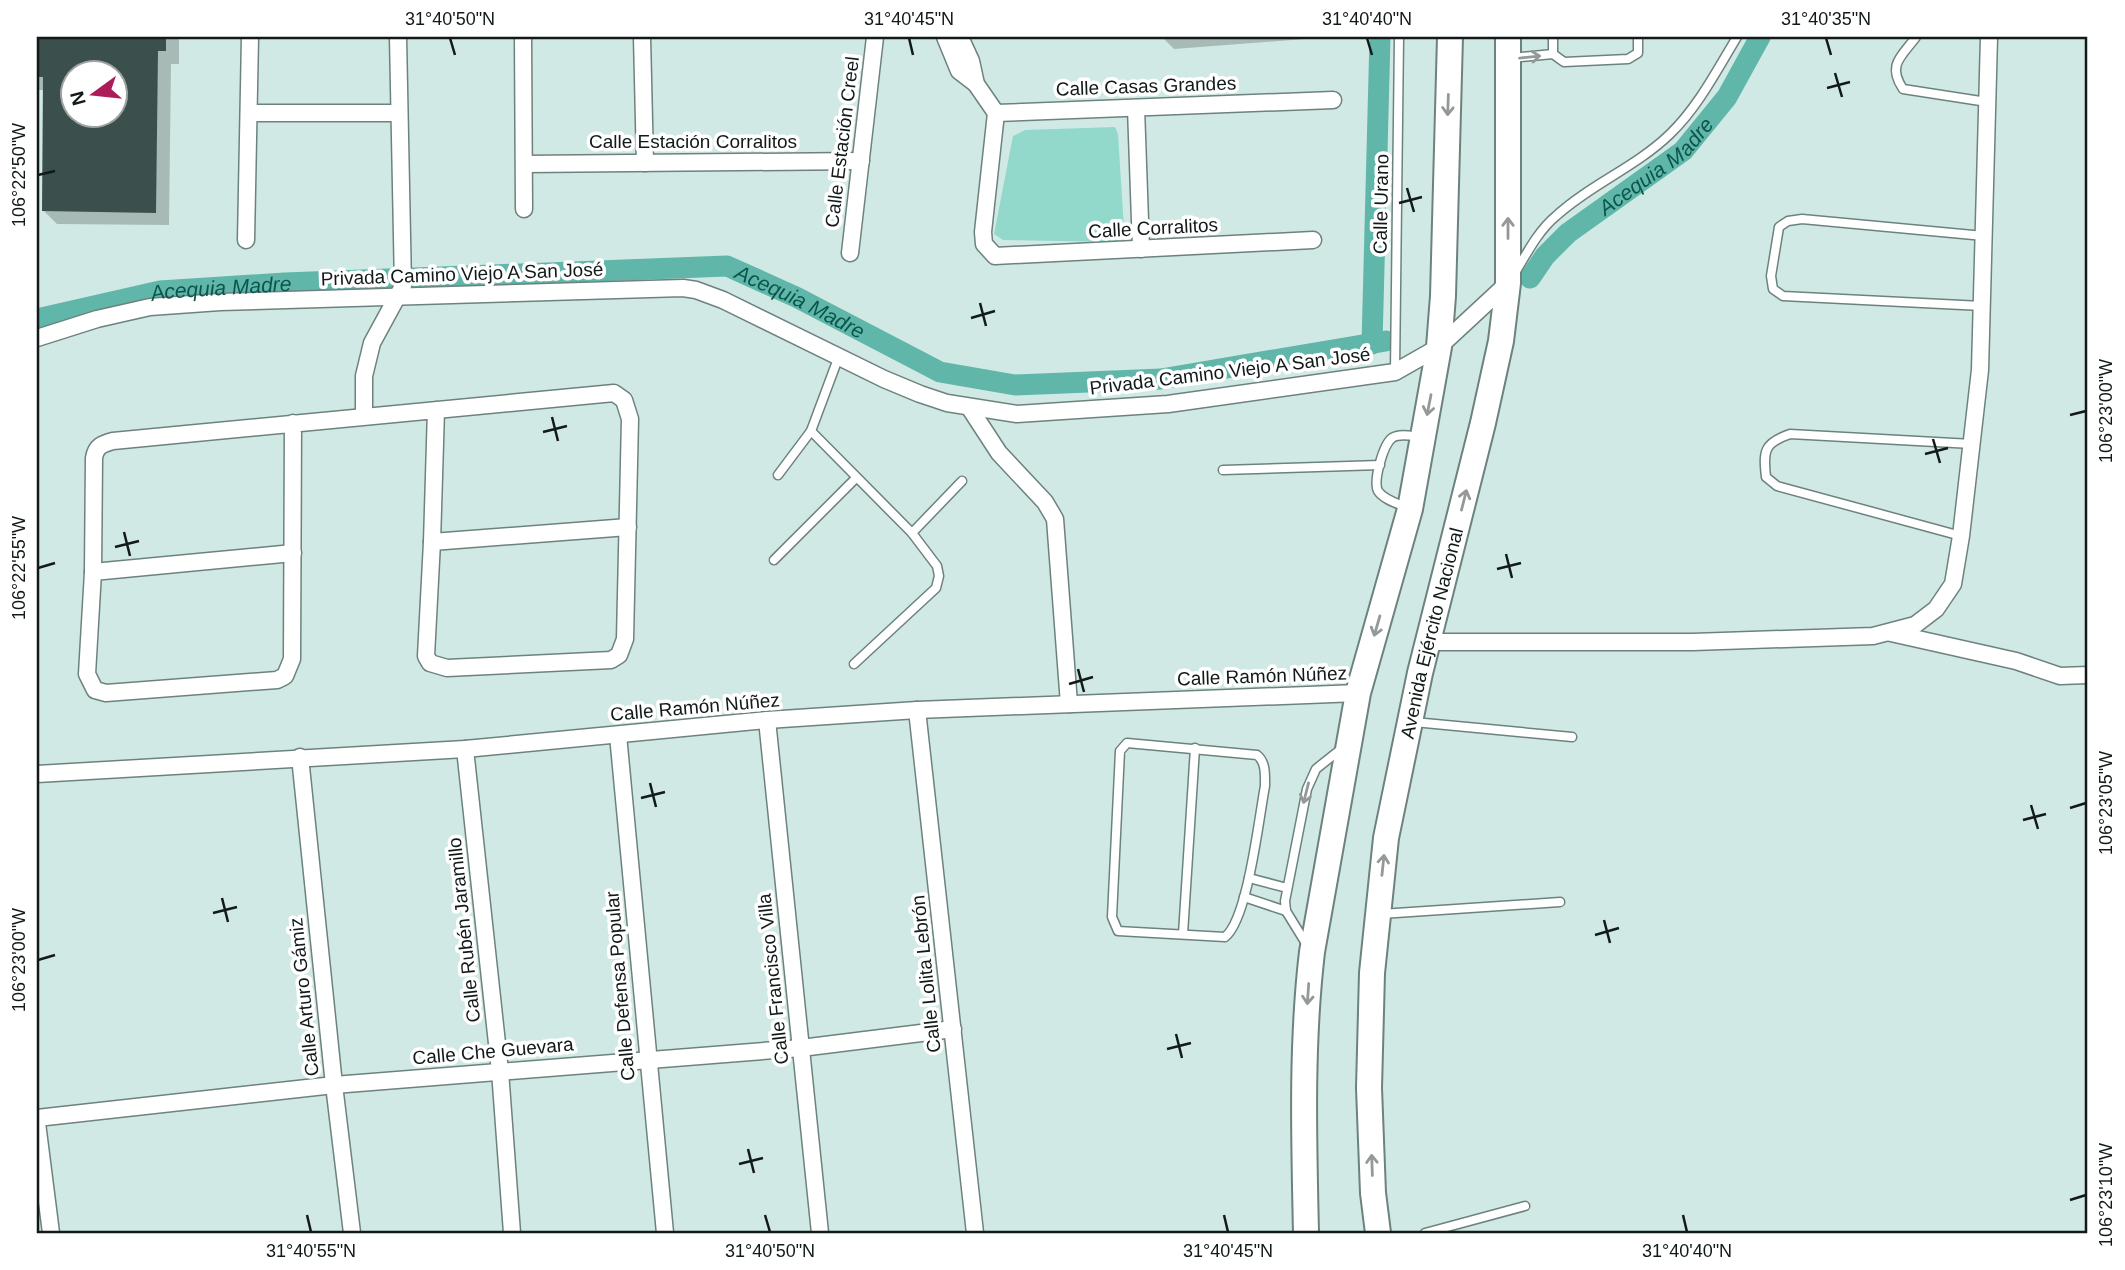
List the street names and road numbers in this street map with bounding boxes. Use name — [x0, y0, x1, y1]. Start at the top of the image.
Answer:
street label: Calle Estación Creel — [821, 55, 863, 229]
street label: Calle Casas Grandes — [1055, 72, 1237, 100]
street label: Calle Estación Corralitos — [589, 131, 797, 152]
street label: Calle Urano — [1370, 154, 1392, 254]
street label: Calle Corralitos — [1088, 214, 1218, 242]
street label: Privada Camino Viejo A San José — [320, 259, 604, 289]
street label: Privada Camino Viejo A San José — [1088, 343, 1372, 399]
street label: Avenida Ejército Nacional — [1396, 525, 1467, 741]
street label: Calle Ramón Núñez — [1177, 663, 1347, 689]
street label: Calle Ramón Núñez — [609, 689, 781, 725]
street label: Calle Rubén Jaramillo — [444, 836, 484, 1024]
street label: Calle Defensa Popular — [601, 890, 639, 1082]
street label: Calle Francisco Villa — [754, 892, 792, 1066]
street label: Calle Lolita Lebrón — [907, 894, 945, 1054]
street label: Calle Arturo Gámiz — [285, 917, 323, 1077]
street label: Calle Che Guevara — [412, 1033, 575, 1069]

